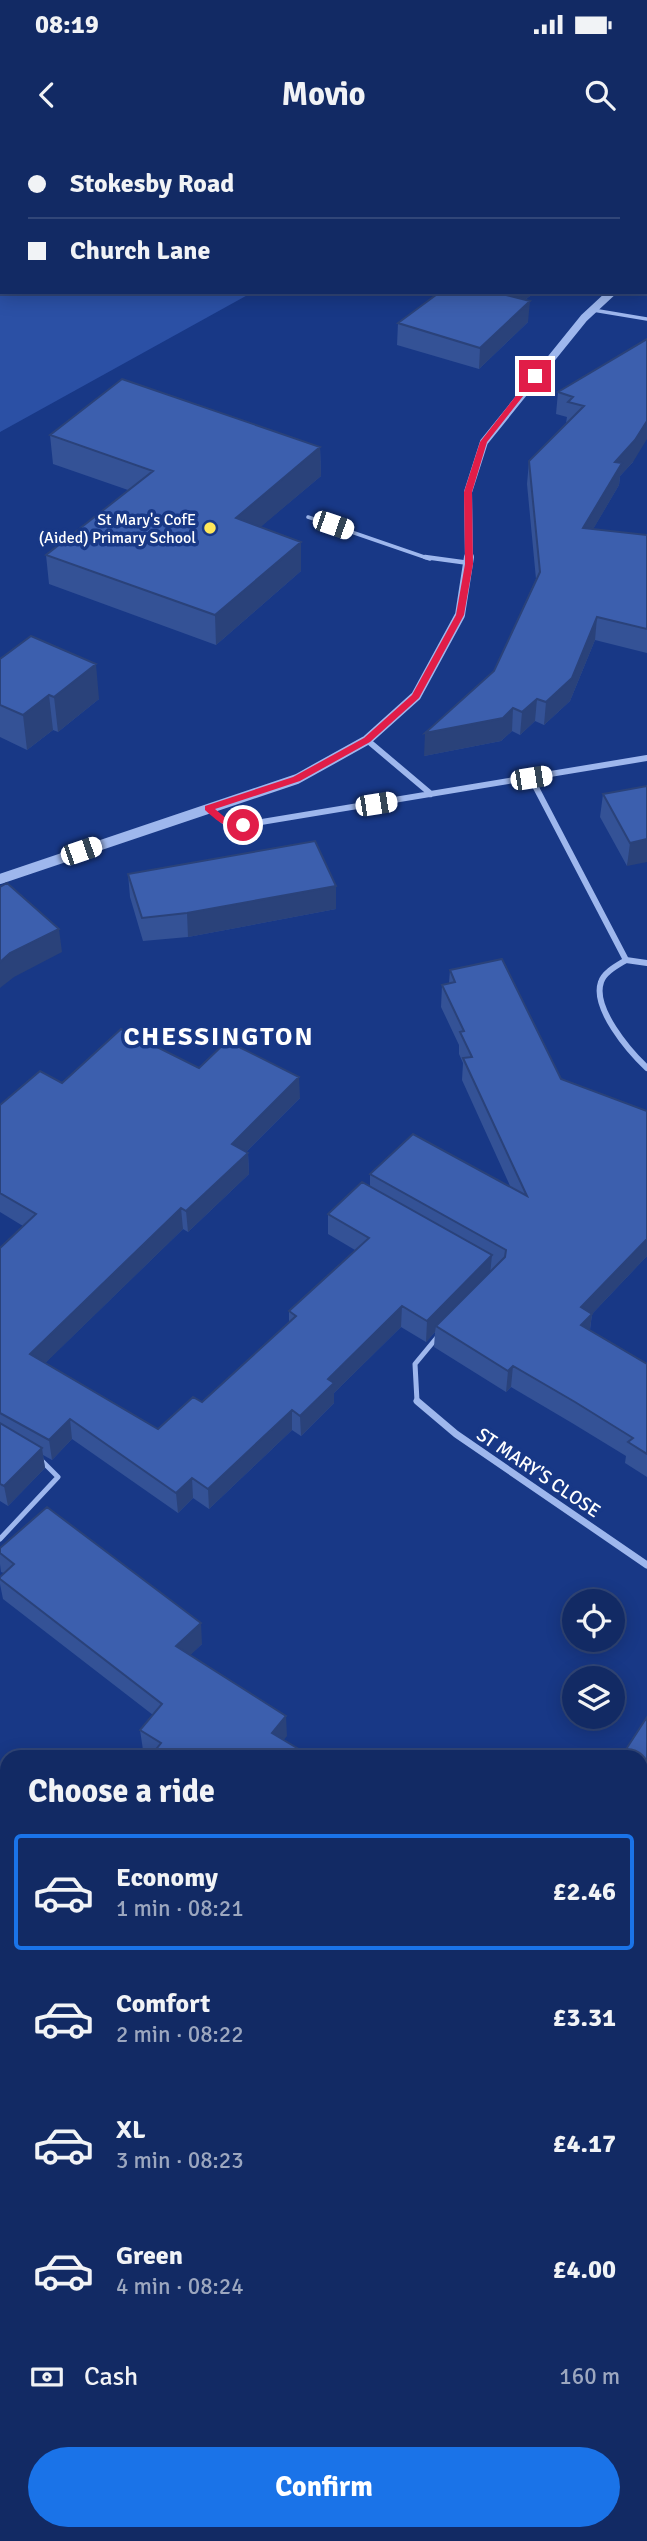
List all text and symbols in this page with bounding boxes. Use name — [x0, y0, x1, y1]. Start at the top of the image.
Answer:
text: 08:19 — [35, 9, 99, 41]
text: Movio — [281, 75, 366, 114]
icon: back — [28, 76, 66, 114]
icon: search — [581, 76, 619, 114]
text: Stokesby Road — [70, 168, 234, 200]
text: Church Lane — [70, 235, 210, 267]
route end — [519, 360, 551, 392]
car — [310, 508, 357, 542]
place label: St Mary's CofE (Aided) Primary School — [39, 510, 196, 548]
marker: St Mary's CofE (Aided) Primary School — [202, 520, 218, 536]
car — [509, 764, 554, 792]
car — [354, 790, 399, 818]
route start — [227, 809, 259, 841]
car — [58, 834, 105, 868]
district label: CHESSINGTON — [123, 1021, 315, 1053]
street label: ST MARY'S CLOSE — [472, 1423, 605, 1523]
map controls — [562, 1589, 625, 1729]
button: locate — [562, 1589, 625, 1652]
button: layers — [562, 1666, 625, 1729]
text: Choose a ride — [28, 1772, 215, 1811]
icon: car — [32, 1861, 95, 1924]
text: Economy — [116, 1862, 218, 1894]
text: £2.46 — [552, 1876, 616, 1908]
text: 1 min · 08:21 — [116, 1894, 244, 1923]
icon: car — [32, 1987, 95, 2050]
text: Comfort — [116, 1988, 210, 2020]
text: £3.31 — [552, 2002, 616, 2034]
text: 2 min · 08:22 — [116, 2020, 244, 2049]
icon: car — [32, 2113, 95, 2176]
text: XL — [116, 2114, 146, 2146]
text: £4.17 — [552, 2128, 616, 2160]
text: 3 min · 08:23 — [116, 2146, 244, 2175]
icon: car — [32, 2239, 95, 2302]
text: Green — [116, 2240, 183, 2272]
text: £4.00 — [552, 2254, 616, 2286]
text: 4 min · 08:24 — [116, 2272, 244, 2301]
icon: cash — [28, 2358, 66, 2396]
text: Cash — [84, 2361, 138, 2393]
text: 160 m — [559, 2362, 620, 2391]
button: Confirm — [28, 2447, 620, 2527]

